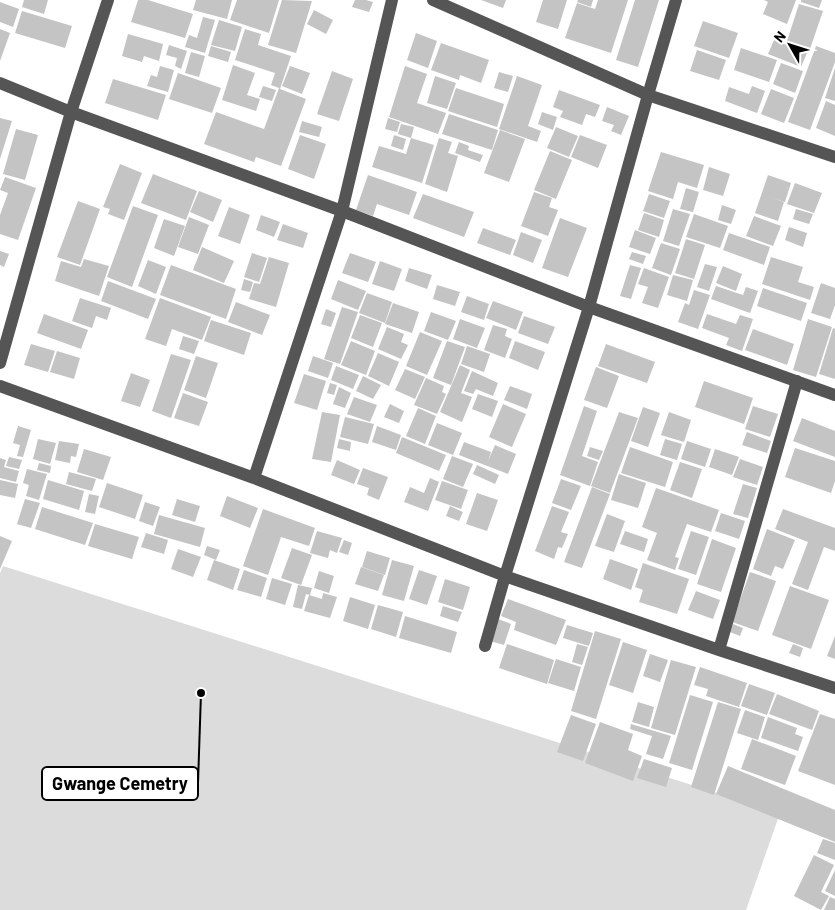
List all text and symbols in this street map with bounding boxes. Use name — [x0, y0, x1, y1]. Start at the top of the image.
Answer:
north arrow — [765, 20, 815, 70]
text: N — [770, 28, 789, 45]
callout: Gwange Cemetry — [42, 767, 198, 800]
text: Gwange Cemetry — [52, 772, 188, 794]

